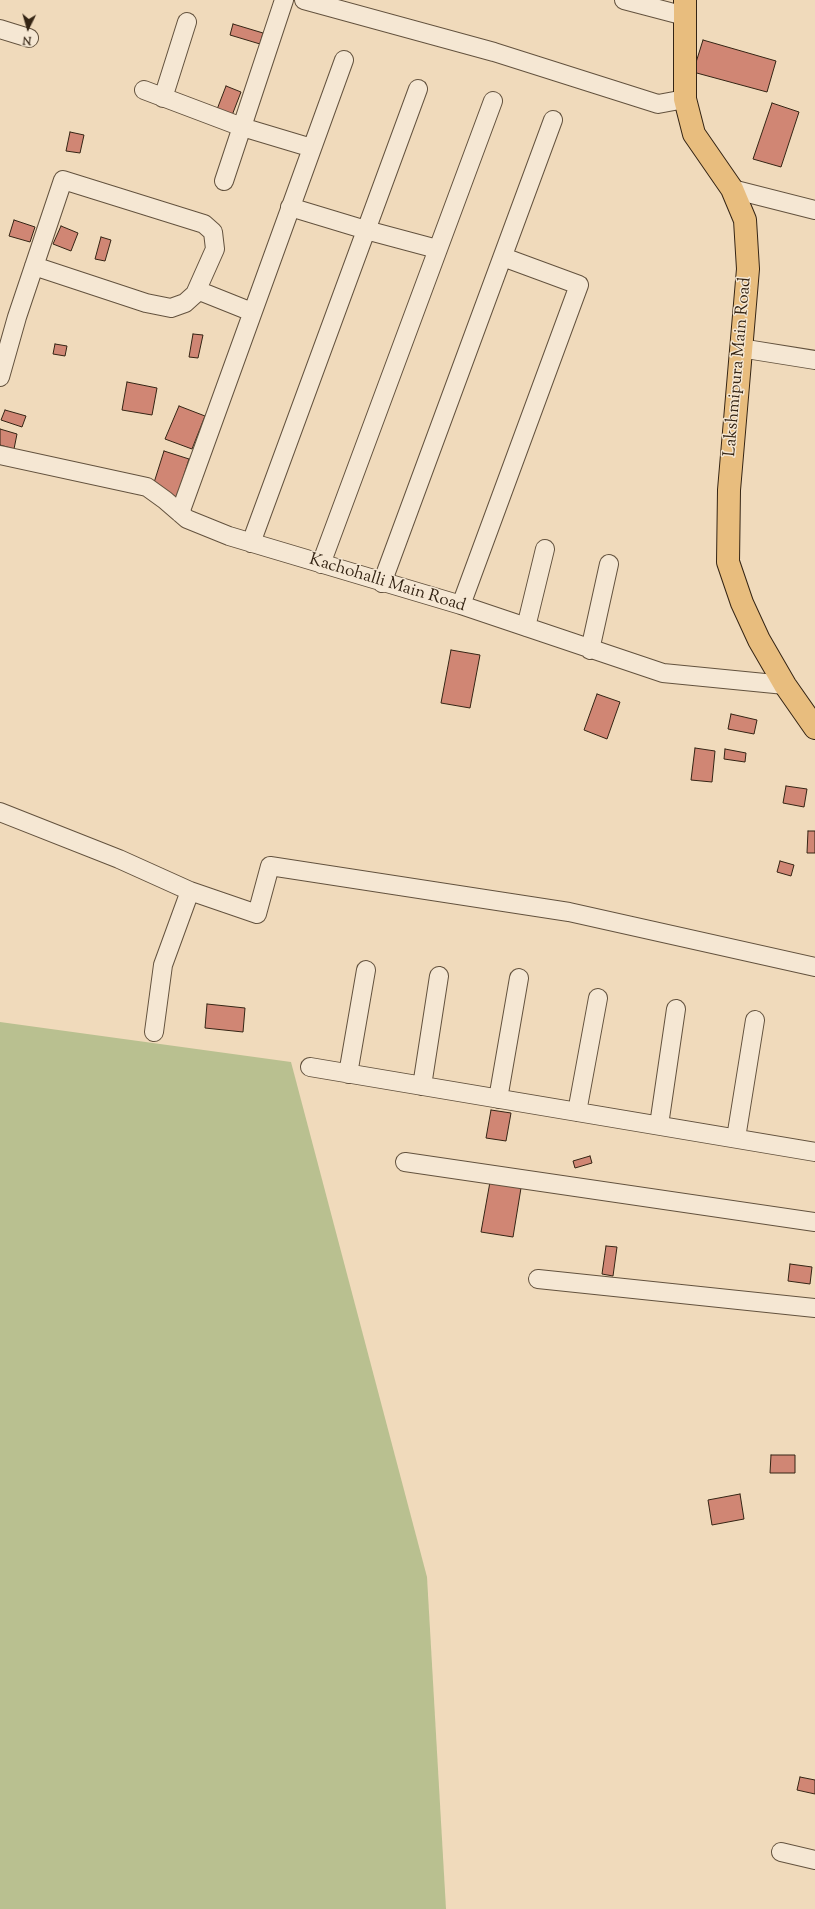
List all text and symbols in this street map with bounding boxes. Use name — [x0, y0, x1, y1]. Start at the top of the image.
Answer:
north arrow — [8, 8, 48, 48]
text: N — [22, 32, 32, 48]
street label: Lakshmipura Main Road — [721, 276, 757, 458]
street label: Kachohalli Main Road — [306, 550, 468, 618]

